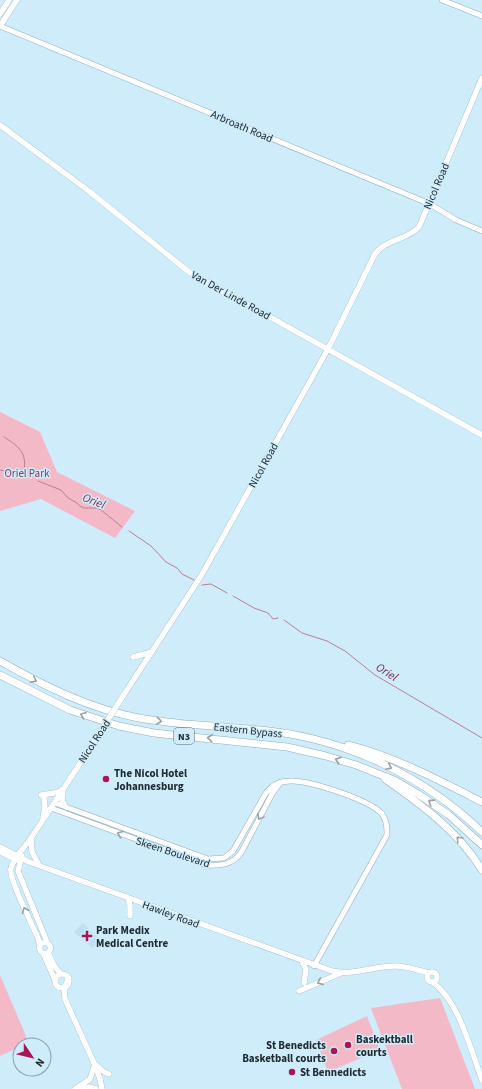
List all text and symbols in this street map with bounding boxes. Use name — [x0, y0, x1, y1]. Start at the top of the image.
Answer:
street label: Arbroath Road — [208, 107, 275, 146]
street label: Nicol Road — [420, 161, 453, 212]
street label: Van Der Linde Road — [188, 267, 273, 324]
street label: Nicol Road — [245, 440, 282, 490]
park label: Oriel Park — [5, 466, 50, 481]
water label: Oriel — [80, 489, 108, 514]
water label: Oriel — [372, 659, 401, 686]
one-way arrow — [30, 675, 37, 683]
one-way arrow — [79, 711, 86, 719]
one-way arrow — [156, 716, 162, 725]
street label: Nicol Road — [75, 717, 114, 766]
street label: Eastern Bypass — [213, 719, 283, 742]
road number: N3 — [174, 728, 194, 744]
one-way arrow — [207, 734, 213, 743]
one-way arrow — [335, 756, 342, 764]
one-way arrow — [384, 762, 392, 770]
place label: The Nicol Hotel Johannesburg — [114, 766, 188, 794]
marker: The Nicol Hotel Johannesburg — [101, 774, 111, 784]
one-way arrow — [428, 799, 435, 807]
one-way arrow — [257, 812, 265, 820]
one-way arrow — [116, 830, 123, 839]
street label: Skeen Boulevard — [134, 833, 212, 872]
one-way arrow — [456, 836, 463, 844]
street label: Hawley Road — [140, 897, 202, 932]
one-way arrow — [22, 906, 30, 914]
place label: Park Medix Medical Centre — [96, 923, 168, 951]
marker: Park Medix Medical Centre — [81, 930, 93, 942]
one-way arrow — [317, 977, 324, 985]
place label: Baskektball courts — [356, 1032, 414, 1060]
north arrow — [12, 1037, 52, 1077]
place label: St Benedicts Basketball courts — [242, 1038, 326, 1066]
marker: Baskektball courts — [343, 1040, 353, 1050]
marker: St Benedicts Basketball courts — [329, 1046, 339, 1056]
text: N — [32, 1055, 48, 1070]
place label: St Bennedicts — [300, 1065, 366, 1080]
marker: St Bennedicts — [287, 1067, 297, 1077]

